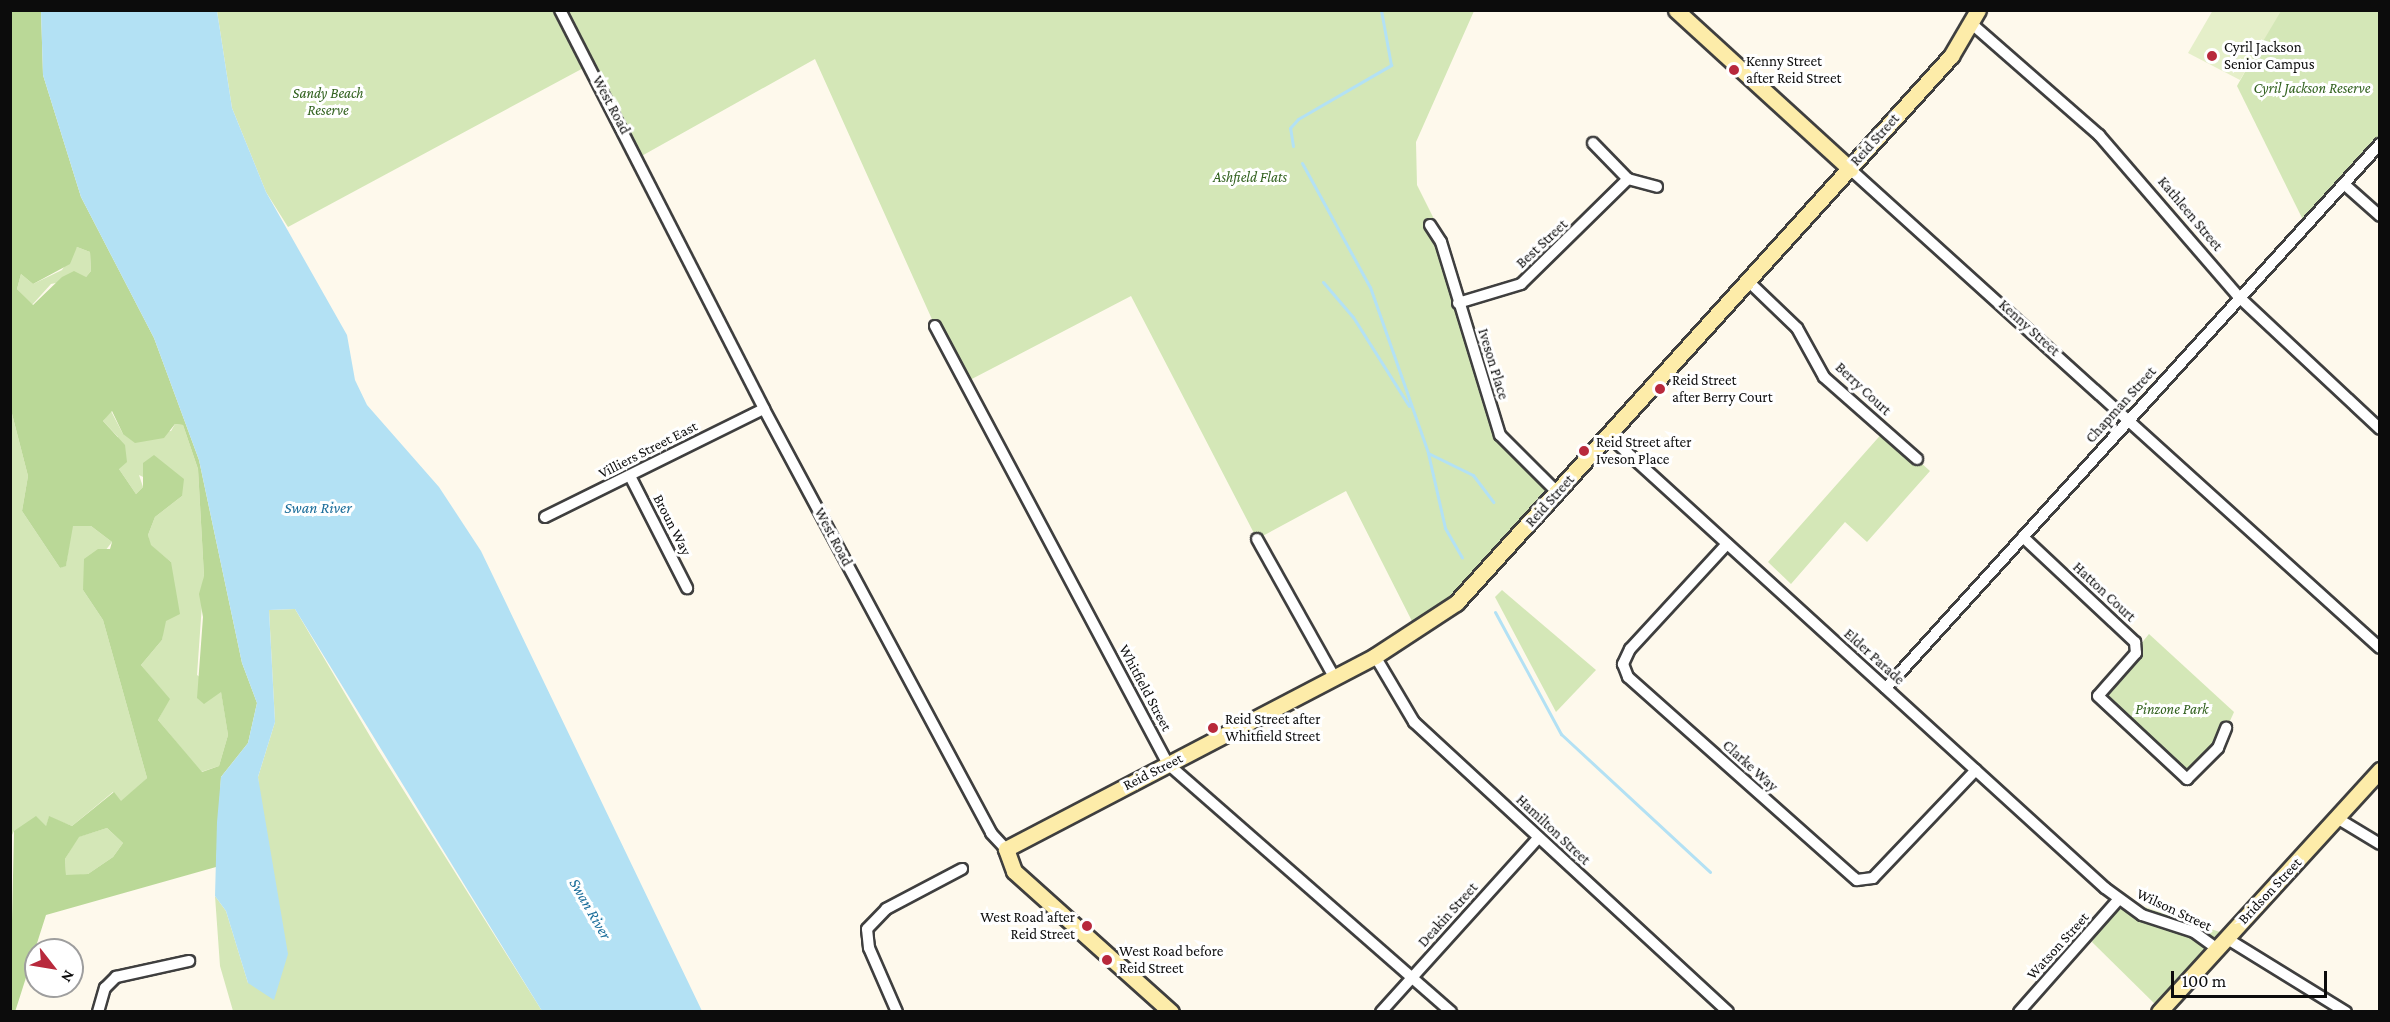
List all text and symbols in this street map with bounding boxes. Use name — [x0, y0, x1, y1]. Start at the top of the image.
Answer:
place label: Cyril Jackson Senior Campus — [2224, 38, 2315, 73]
marker: Cyril Jackson Senior Campus — [2205, 49, 2219, 63]
place label: Kenny Street after Reid Street — [1746, 52, 1841, 87]
marker: Kenny Street after Reid Street — [1727, 63, 1741, 77]
street label: West Road — [588, 73, 634, 137]
park label: Cyril Jackson Reserve — [2253, 80, 2371, 98]
park label: Sandy Beach Reserve — [292, 84, 364, 119]
street label: Reid Street — [1847, 110, 1903, 170]
park label: Ashfield Flats — [1213, 169, 1287, 187]
street label: Kathleen Street — [2154, 173, 2226, 255]
street label: Best Street — [1513, 216, 1571, 272]
street label: Kenny Street — [1995, 296, 2063, 360]
street label: Iveson Place — [1474, 326, 1512, 402]
street label: Berry Court — [1831, 359, 1895, 419]
street label: Chapman Street — [2082, 363, 2160, 447]
place label: Reid Street after Berry Court — [1672, 371, 1773, 406]
marker: Reid Street after Berry Court — [1653, 382, 1667, 396]
street label: Villiers Street East — [596, 417, 700, 483]
place label: Reid Street after Iveson Place — [1596, 433, 1691, 468]
marker: Reid Street after Iveson Place — [1577, 444, 1591, 458]
street label: Reid Street — [1522, 471, 1578, 531]
street label: Broun Way — [649, 491, 695, 559]
water label: Swan River — [284, 498, 352, 518]
street label: West Road — [810, 505, 856, 569]
street label: Hatton Court — [2069, 558, 2139, 626]
street label: Elder Parade — [1840, 625, 1908, 689]
street label: Whitfield Street — [1115, 642, 1175, 734]
park label: Pinzone Park — [2135, 701, 2209, 719]
place label: Reid Street after Whitfield Street — [1225, 710, 1320, 745]
marker: Reid Street after Whitfield Street — [1206, 721, 1220, 735]
street label: Clarke Way — [1719, 736, 1781, 796]
street label: Reid Street — [1120, 749, 1186, 795]
street label: Hamilton Street — [1512, 791, 1594, 869]
street label: Bridson Street — [2235, 854, 2305, 928]
water label: Swan River — [565, 875, 615, 943]
street label: Deakin Street — [1414, 879, 1482, 951]
street label: Wilson Street — [2134, 885, 2214, 935]
place label: West Road after Reid Street — [980, 908, 1075, 943]
street label: Watson Street — [2023, 909, 2093, 983]
marker: West Road after Reid Street — [1080, 919, 1094, 933]
north arrow — [24, 938, 84, 998]
place label: West Road before Reid Street — [1119, 942, 1223, 977]
marker: West Road before Reid Street — [1100, 953, 1114, 967]
scale bar — [2174, 959, 2330, 997]
text: N — [58, 967, 78, 986]
text: 100 m — [2182, 971, 2226, 991]

